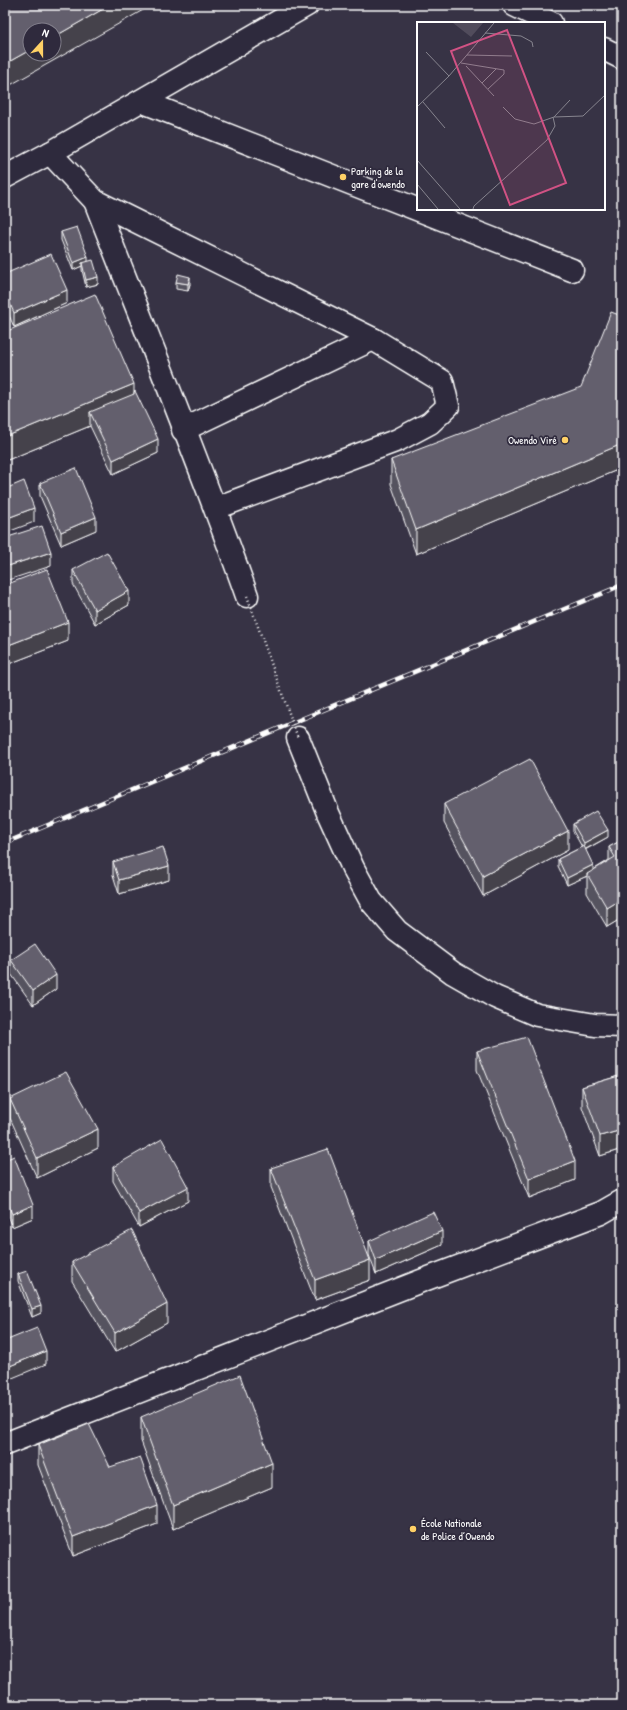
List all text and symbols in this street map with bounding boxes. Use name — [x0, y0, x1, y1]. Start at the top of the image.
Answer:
north arrow — [22, 22, 62, 62]
inset map — [417, 22, 605, 210]
text: N — [40, 25, 51, 40]
place label: Parking de la gare d'owendo — [351, 164, 406, 191]
marker: Parking de la gare d'owendo — [338, 172, 348, 182]
place label: Owendo Viré — [508, 433, 558, 447]
marker: Owendo Viré — [560, 435, 570, 445]
place label: École Nationale de Police d’Owendo — [421, 1516, 495, 1543]
marker: École Nationale de Police d’Owendo — [408, 1524, 418, 1534]

